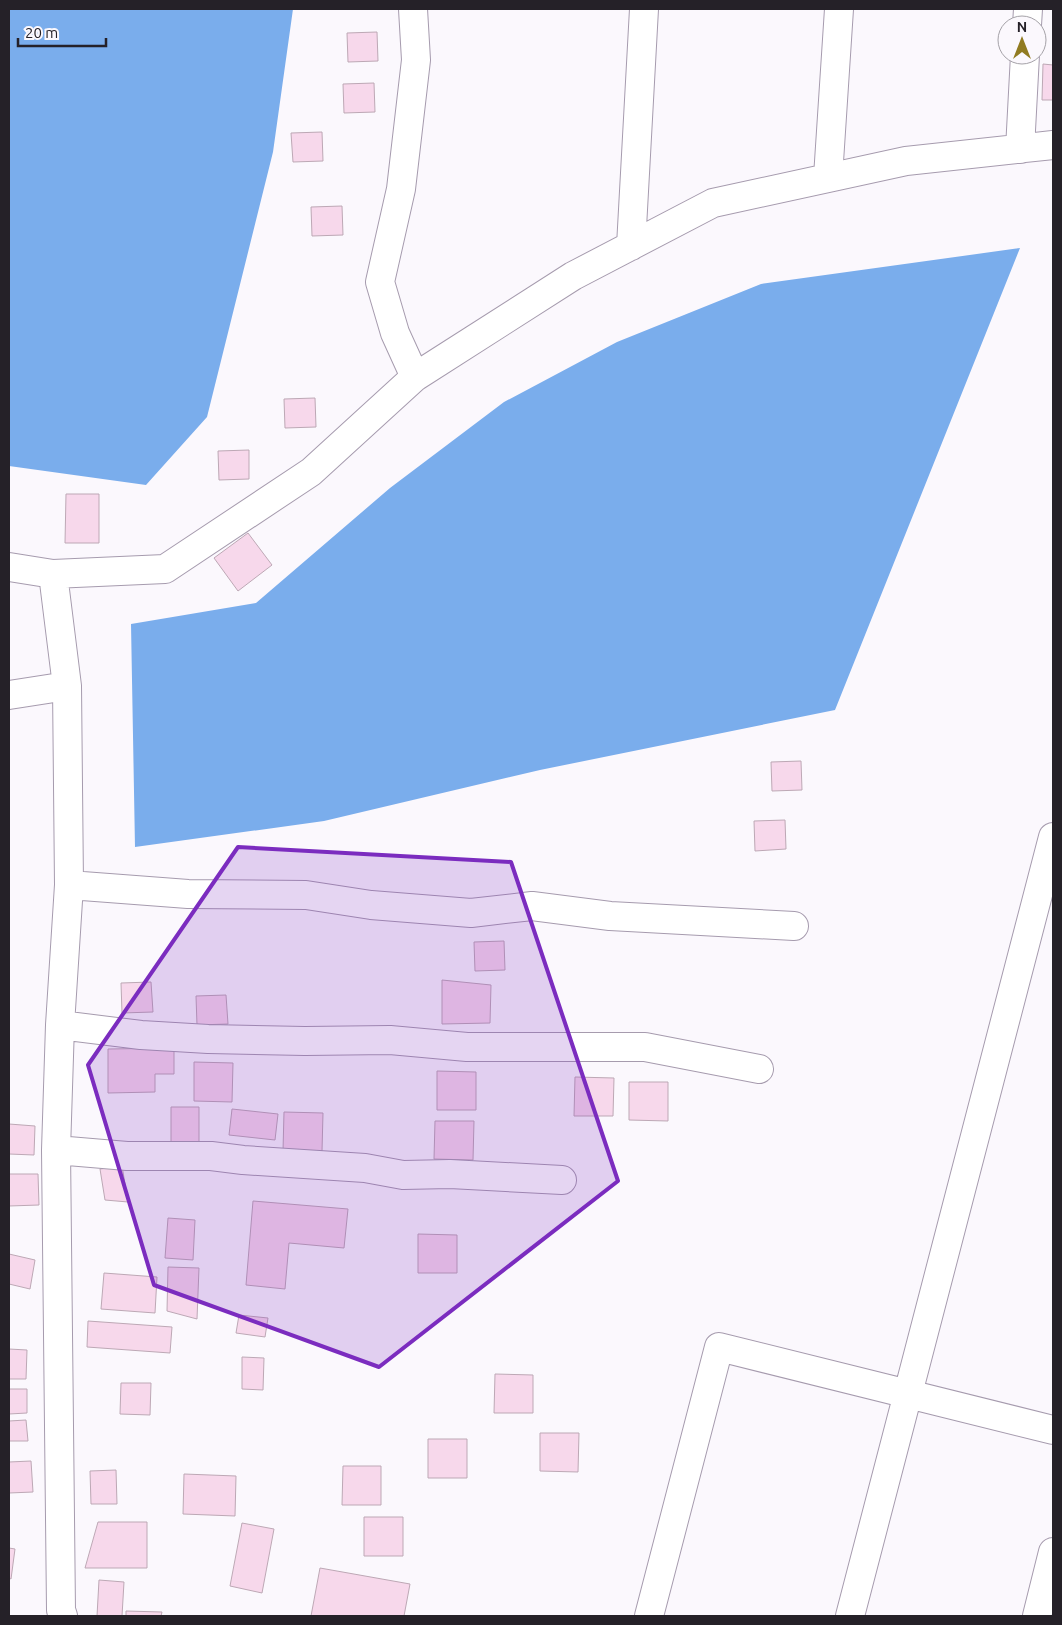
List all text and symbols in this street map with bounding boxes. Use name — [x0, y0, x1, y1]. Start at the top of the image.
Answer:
scale bar — [18, 15, 105, 47]
north arrow — [997, 15, 1047, 65]
text: N — [1017, 19, 1027, 35]
text: 20 m — [25, 24, 58, 41]

